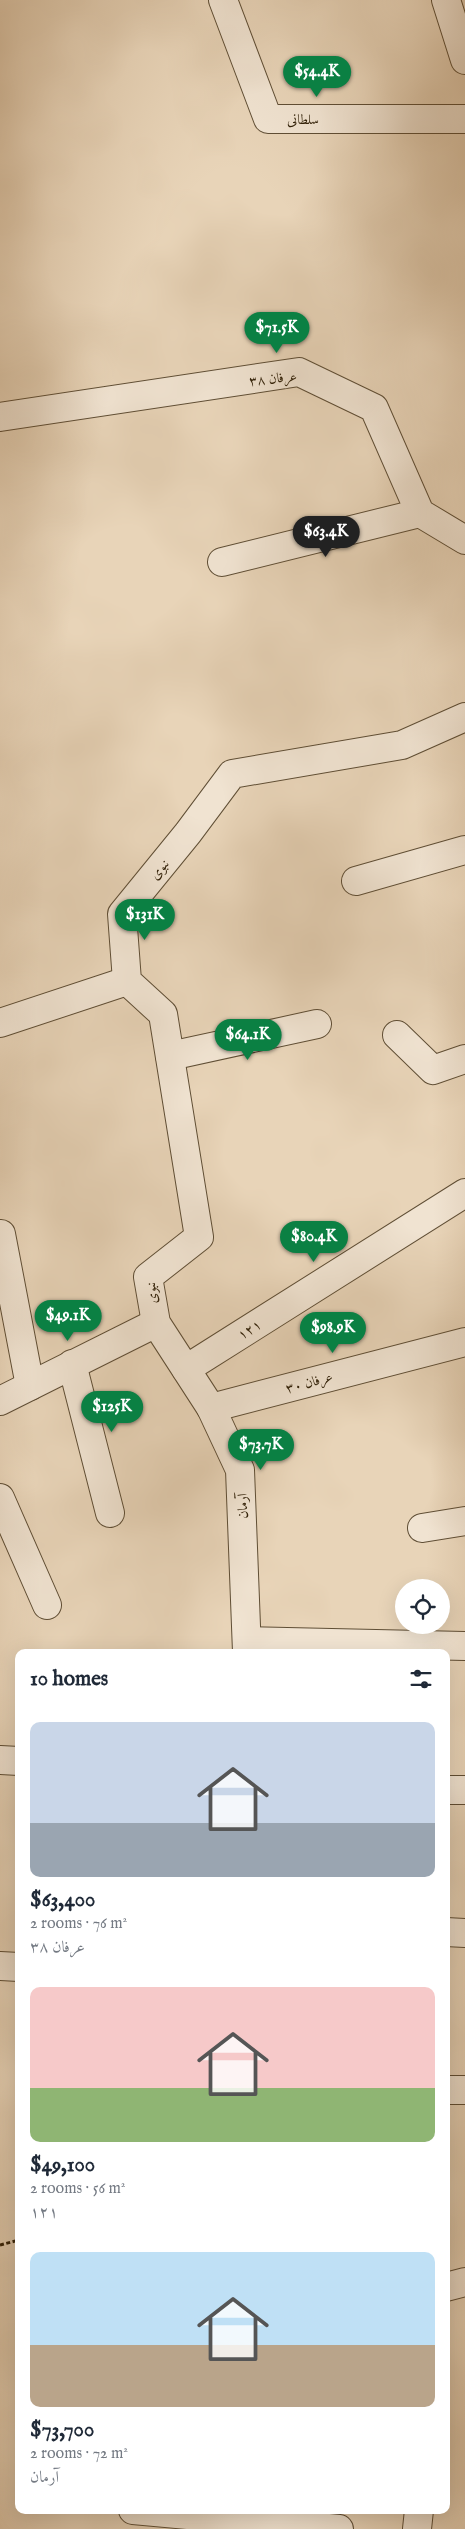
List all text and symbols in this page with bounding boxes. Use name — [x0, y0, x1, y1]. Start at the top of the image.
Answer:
pin: $54.4K — [276, 56, 358, 98]
text: $54.4K — [294, 62, 340, 82]
street label: سلطانی — [287, 111, 319, 129]
pin: $71.5K — [236, 312, 318, 354]
text: $71.5K — [255, 318, 299, 338]
street label: عرفان ۳۸ — [248, 368, 298, 390]
pin: $63.4K — [285, 516, 367, 558]
text: $63.4K — [304, 522, 348, 542]
street label: نبوی — [146, 855, 174, 884]
pin: $131K — [110, 898, 180, 941]
text: $131K — [126, 905, 164, 925]
pin: $64.1K — [207, 1018, 289, 1061]
text: $64.1K — [226, 1025, 270, 1045]
pin: $80.4K — [273, 1220, 355, 1263]
text: $80.4K — [291, 1227, 337, 1247]
street label: نبوی — [142, 1281, 162, 1305]
pin: $49.1K — [27, 1300, 109, 1342]
text: $49.1K — [46, 1306, 90, 1326]
pin: $98.9K — [292, 1312, 374, 1354]
street label: ۱۲۱ — [234, 1316, 265, 1344]
text: $98.9K — [311, 1318, 355, 1338]
street label: عرفان ۳۰ — [284, 1368, 335, 1398]
pin: $125K — [77, 1390, 147, 1433]
text: $125K — [92, 1397, 132, 1417]
pin: $73.7K — [220, 1428, 302, 1471]
text: $73.7K — [239, 1435, 283, 1455]
street label: آرمان — [233, 1491, 252, 1519]
map controls — [395, 1579, 450, 1634]
button: locate — [395, 1579, 450, 1634]
icon: filters — [407, 1665, 435, 1693]
text: 10 homes — [30, 1666, 108, 1693]
icon: home — [188, 1754, 278, 1844]
text: $63,400 — [30, 1887, 95, 1914]
text: 2 rooms · 76 m² — [30, 1914, 127, 1934]
text: عرفان ۳۸ — [30, 1938, 85, 1958]
icon: home — [188, 2019, 278, 2109]
text: $49,100 — [30, 2152, 95, 2179]
text: 2 rooms · 56 m² — [30, 2179, 125, 2199]
text: ۱۲۱ — [30, 2203, 58, 2223]
icon: home — [188, 2284, 278, 2374]
text: $73,700 — [30, 2417, 94, 2444]
text: 2 rooms · 72 m² — [30, 2444, 128, 2464]
text: آرمان — [30, 2468, 59, 2488]

